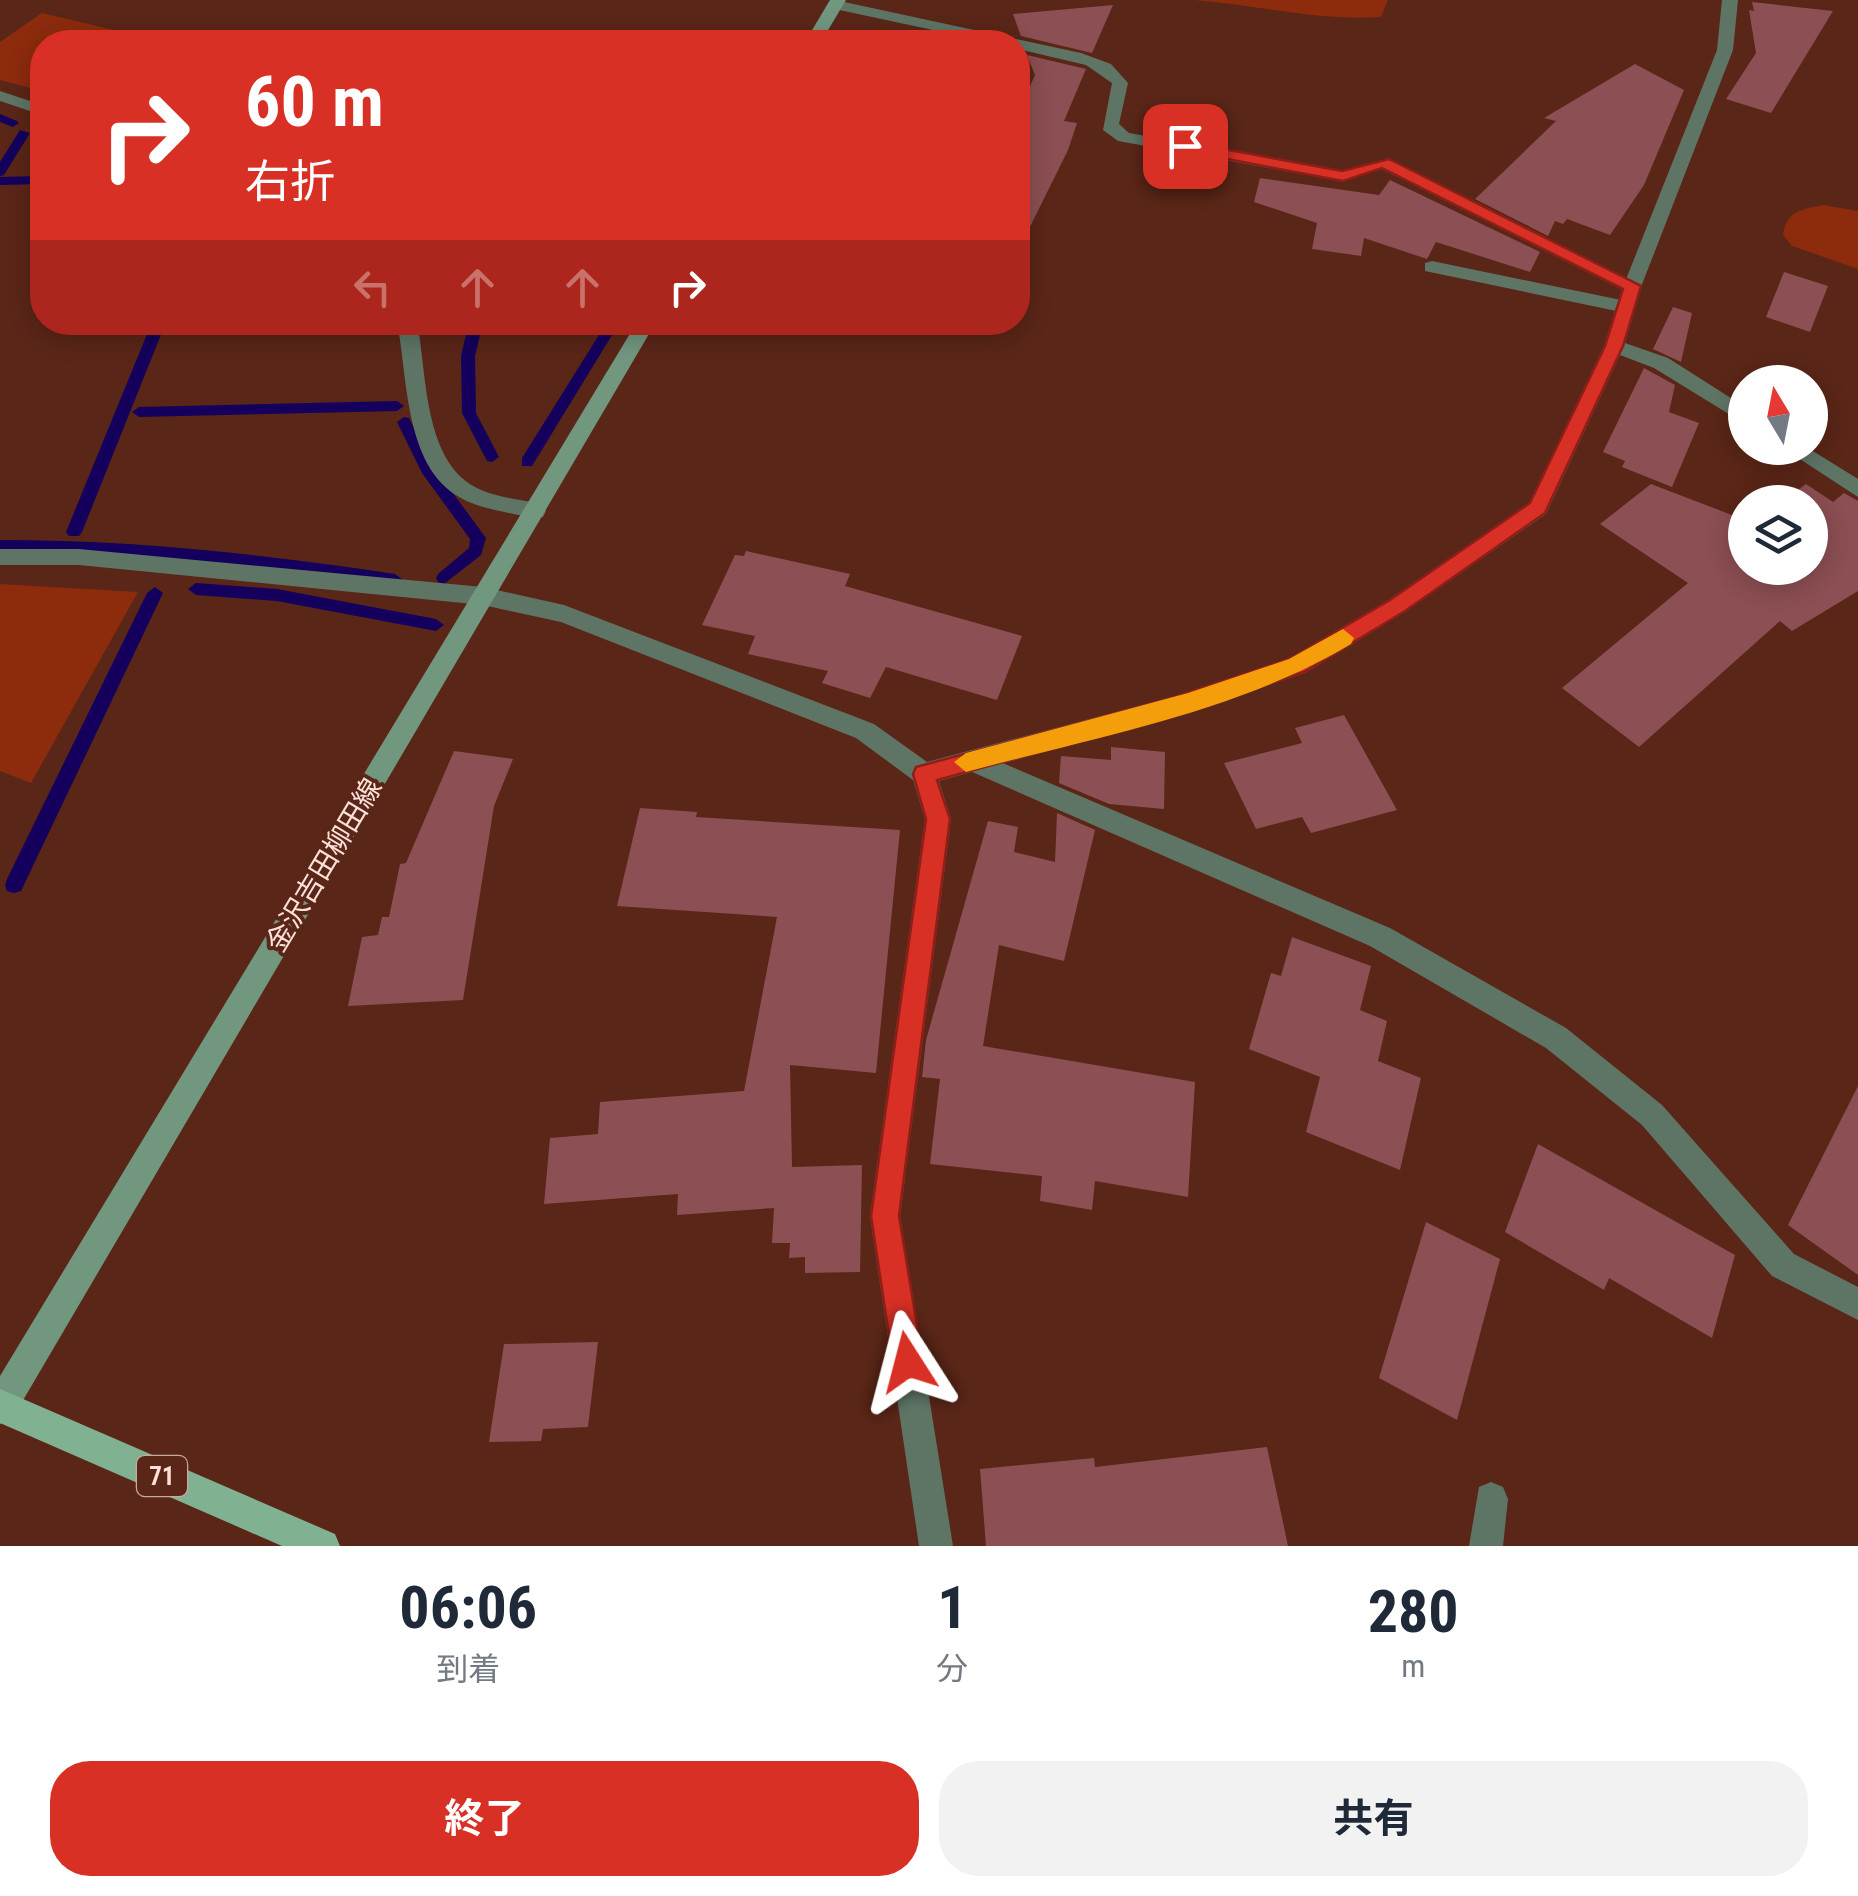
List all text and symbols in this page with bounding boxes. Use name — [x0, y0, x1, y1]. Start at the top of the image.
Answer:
text: 60 m — [245, 61, 384, 143]
icon: right — [80, 70, 210, 200]
pin — [1143, 104, 1228, 189]
icon: arrive — [1158, 119, 1213, 174]
text: 右折 — [245, 155, 335, 208]
icon: left — [345, 260, 400, 315]
icon: ahead — [450, 260, 505, 315]
icon: ahead — [555, 260, 610, 315]
icon: right — [660, 260, 715, 315]
north arrow — [1728, 365, 1828, 465]
map controls — [1728, 365, 1828, 585]
button: layers — [1728, 485, 1828, 585]
street label: 金沢吉田柳田線 — [259, 772, 389, 958]
position arrow — [856, 1310, 960, 1414]
road number: 71 — [137, 1456, 187, 1496]
text: 06:06 — [399, 1572, 537, 1643]
text: 1 — [937, 1572, 968, 1643]
text: 280 — [1368, 1576, 1459, 1647]
text: m — [1401, 1647, 1425, 1685]
text: 到着 — [436, 1650, 500, 1688]
text: 分 — [936, 1650, 968, 1688]
button: 終了 — [50, 1761, 919, 1876]
button: 共有 — [939, 1761, 1808, 1876]

